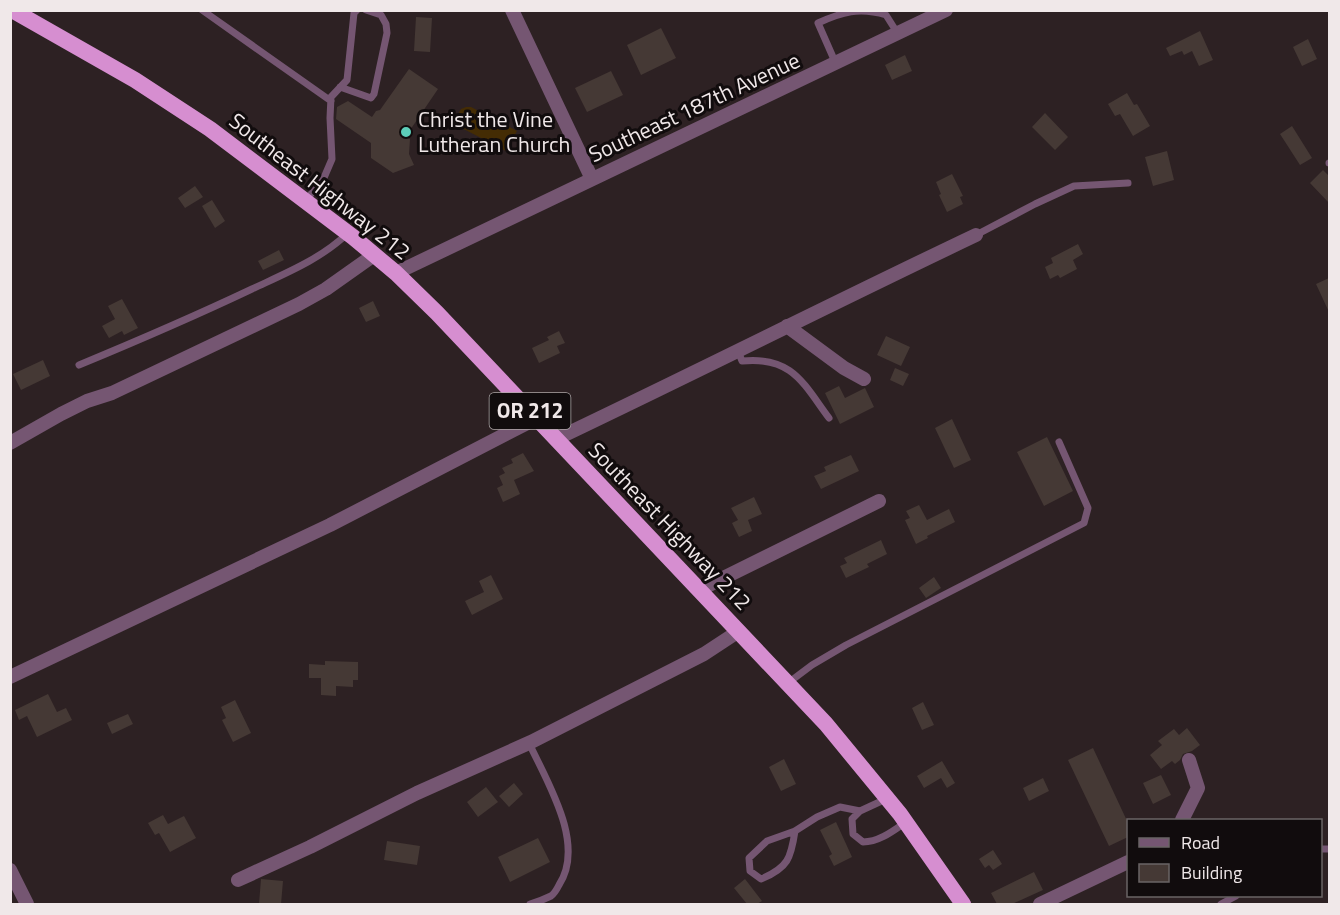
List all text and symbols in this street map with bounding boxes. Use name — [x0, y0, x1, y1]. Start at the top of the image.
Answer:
street label: Southeast 187th Avenue — [583, 43, 805, 171]
place label: Christ the Vine Lutheran Church — [418, 102, 570, 161]
street label: Southeast Highway 212 — [222, 104, 418, 268]
marker: Christ the Vine Lutheran Church — [399, 125, 413, 139]
road number: OR 212 — [490, 393, 570, 429]
street label: Southeast Highway 212 — [581, 434, 759, 618]
legend — [1127, 819, 1322, 897]
text: Road — [1181, 829, 1220, 856]
text: Building — [1181, 859, 1242, 886]

